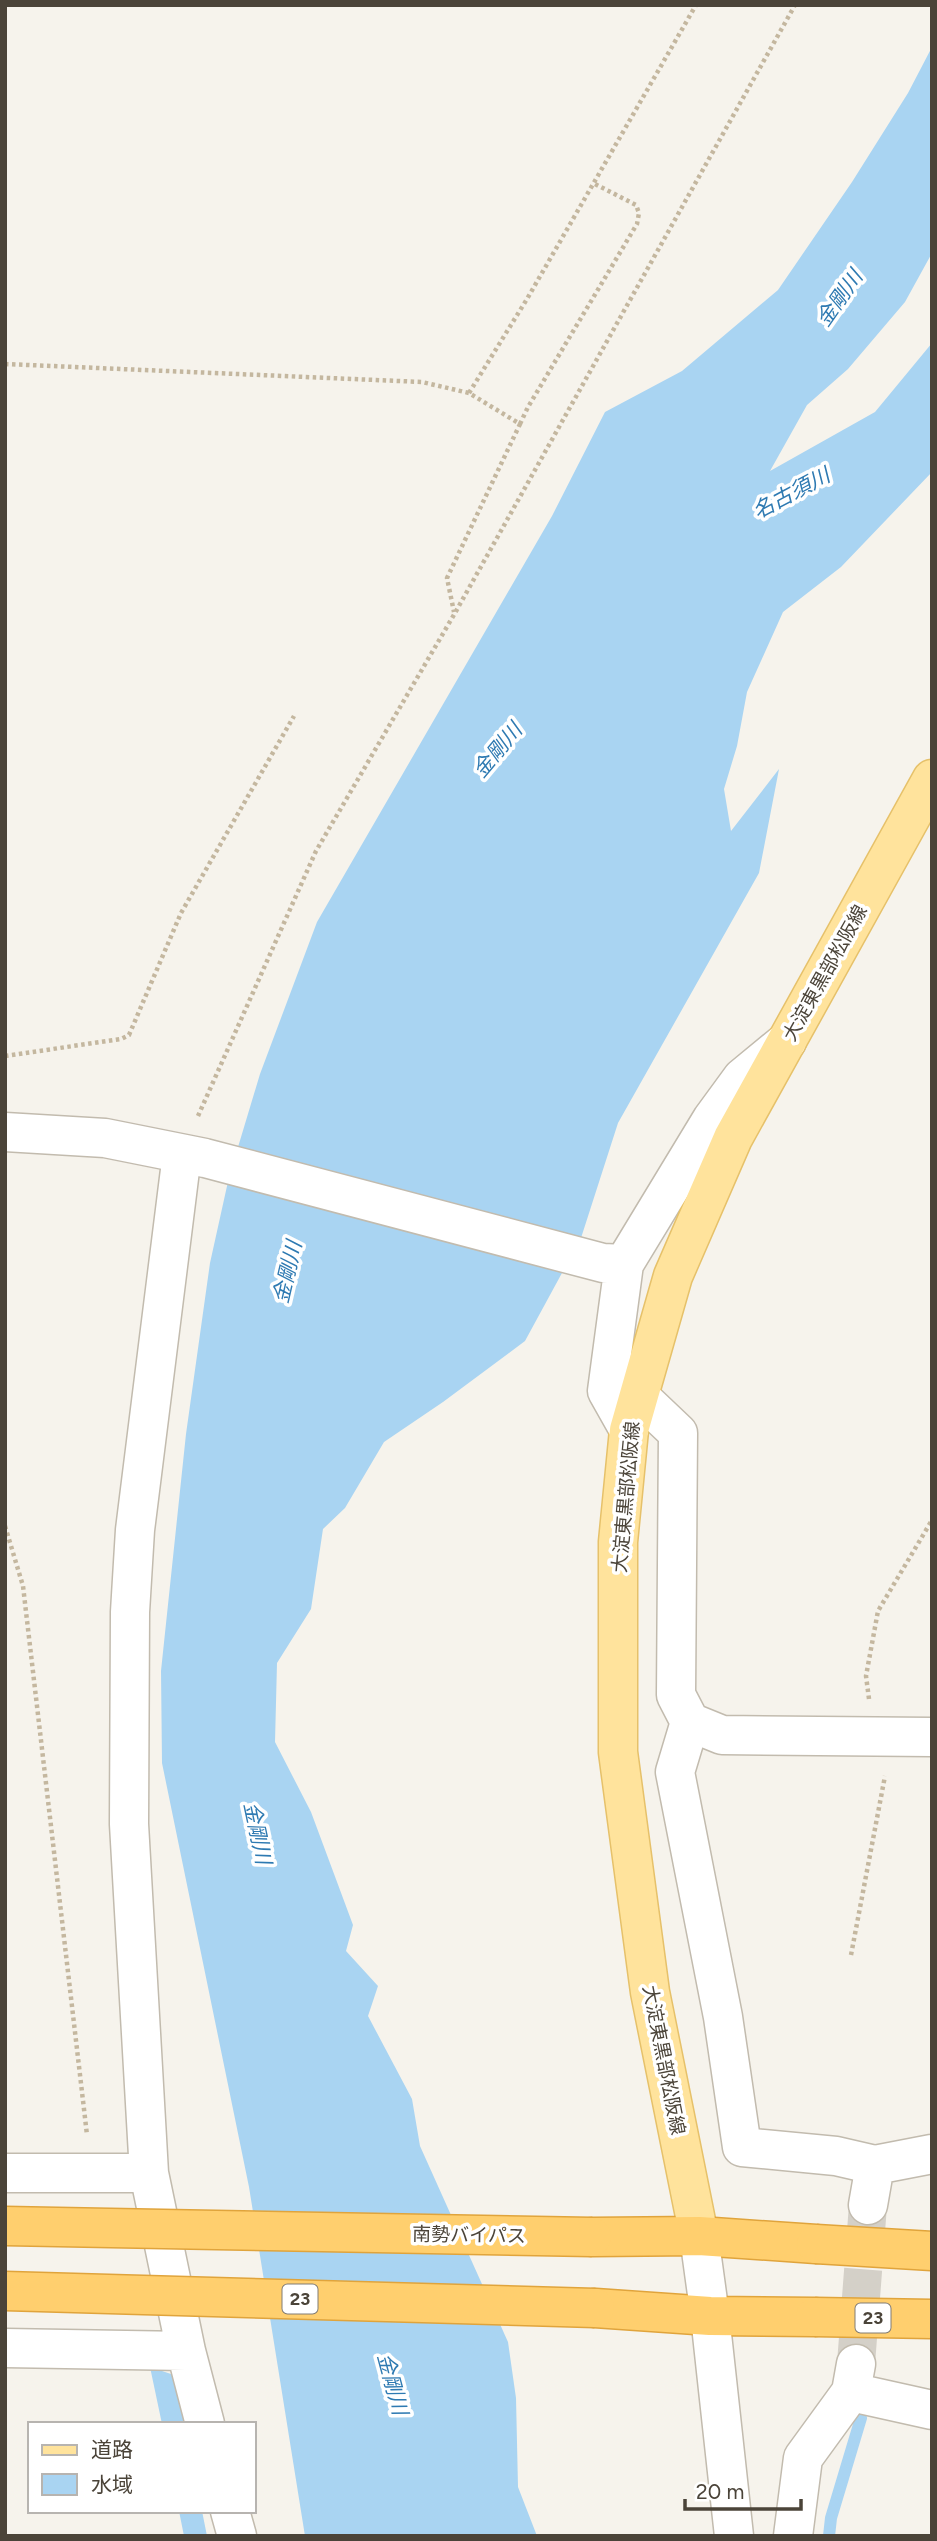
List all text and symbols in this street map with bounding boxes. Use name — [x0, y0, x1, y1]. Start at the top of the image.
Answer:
water label: 金剛川 — [811, 263, 868, 331]
water label: 名古須川 — [748, 461, 836, 524]
water label: 金剛川 — [467, 716, 528, 782]
street label: 大淀東黒部松阪線 — [778, 901, 872, 1045]
water label: 金剛川 — [268, 1237, 307, 1306]
street label: 大淀東黒部松阪線 — [608, 1420, 644, 1574]
water label: 金剛川 — [239, 1800, 277, 1868]
street label: 大淀東黒部松阪線 — [638, 1983, 690, 2137]
street label: 南勢バイパス — [412, 2223, 526, 2247]
road number: 23 — [282, 2284, 318, 2314]
road number: 23 — [856, 2304, 890, 2332]
water label: 金剛川 — [373, 2350, 414, 2420]
legend — [28, 2422, 256, 2513]
text: 道路 — [91, 2437, 133, 2462]
scale bar — [685, 2468, 800, 2512]
text: 水域 — [91, 2472, 133, 2497]
text: 20 m — [696, 2479, 744, 2504]

